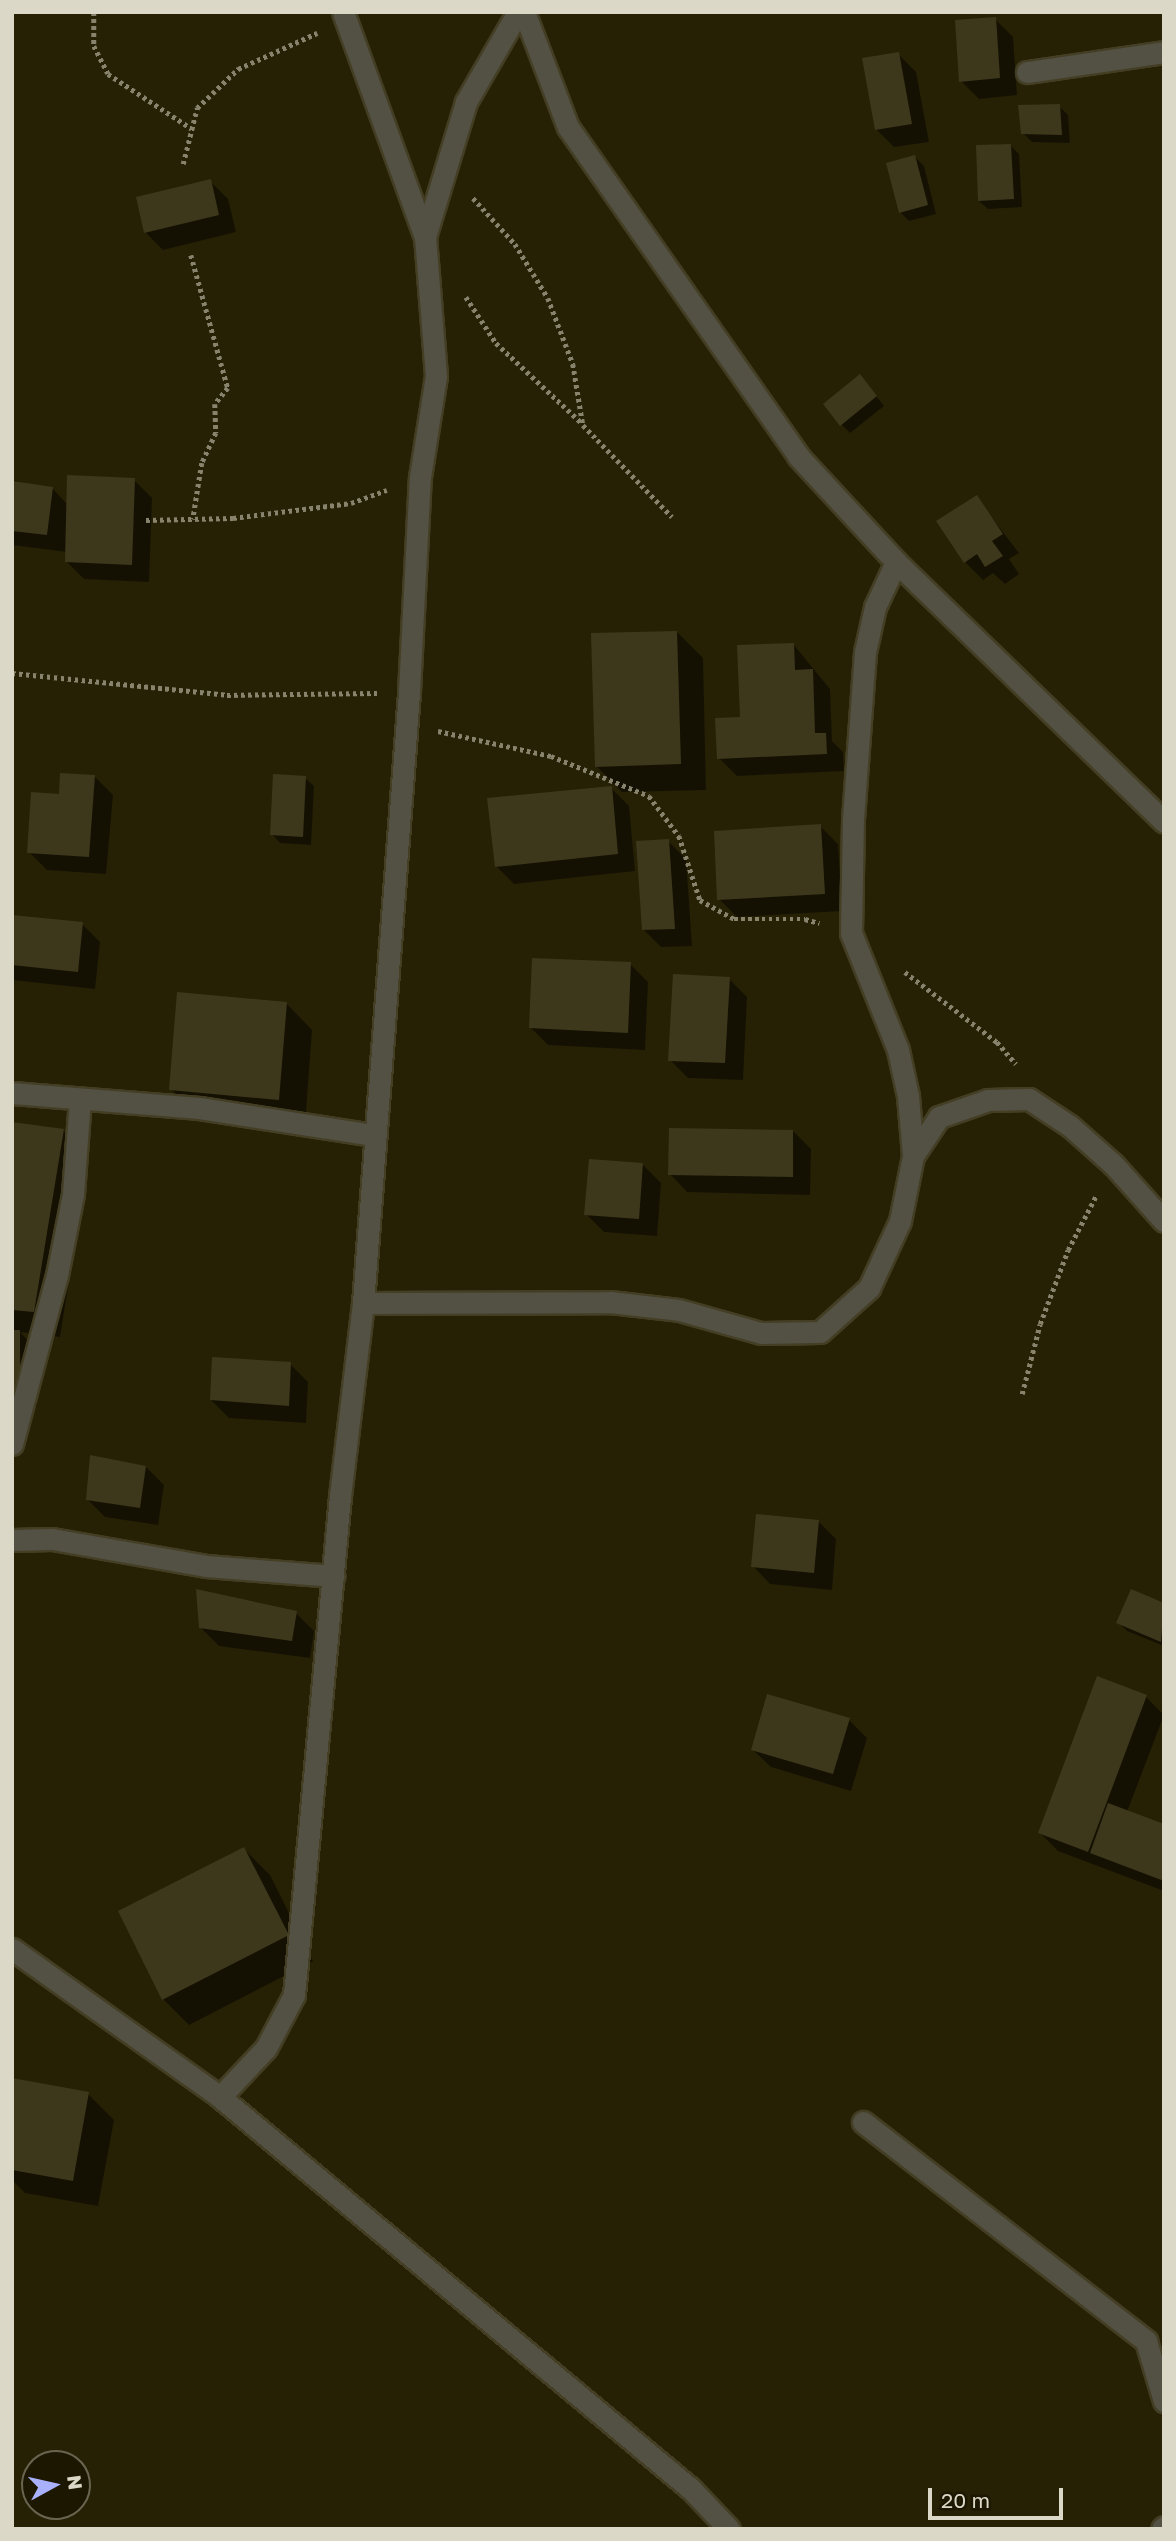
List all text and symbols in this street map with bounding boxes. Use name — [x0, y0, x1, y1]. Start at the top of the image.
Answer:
north arrow — [21, 2450, 91, 2520]
text: N — [63, 2474, 88, 2491]
scale bar — [931, 2474, 1066, 2518]
text: 20 m — [941, 2487, 990, 2513]

